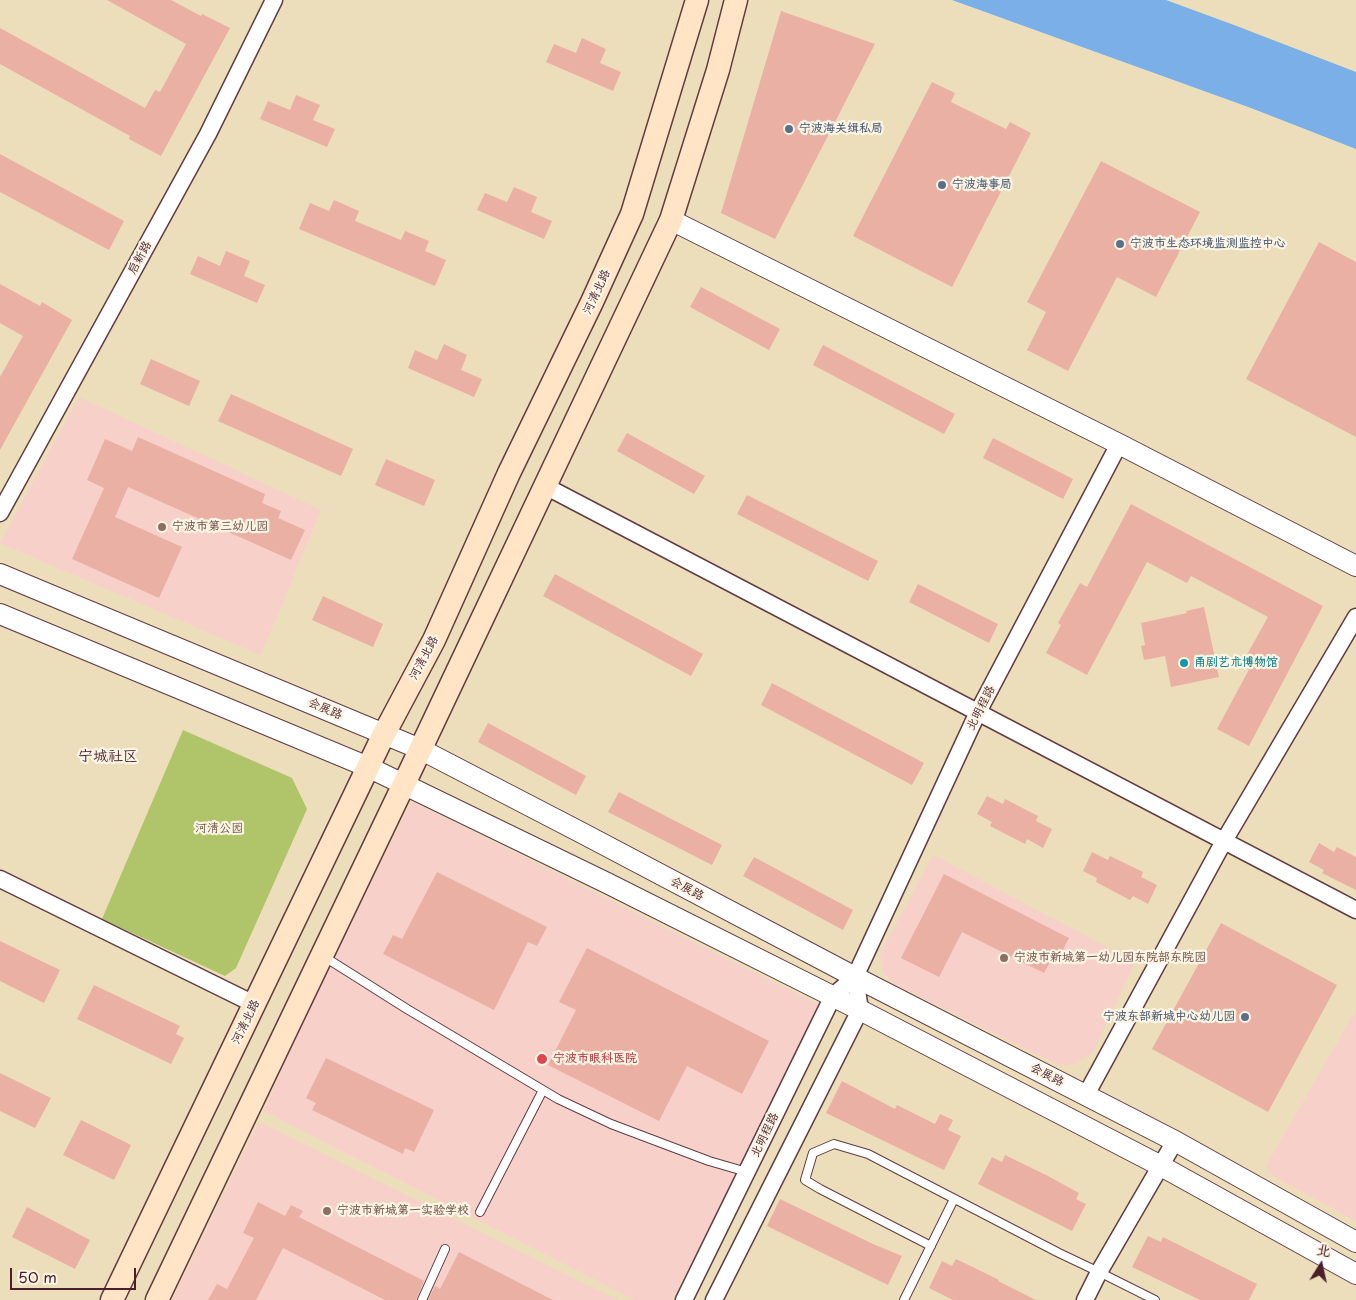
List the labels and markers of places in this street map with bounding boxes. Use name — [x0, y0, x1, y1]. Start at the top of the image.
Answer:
place label: 宁波海关缉私局 — [799, 122, 883, 136]
marker: 宁波海关缉私局 — [783, 123, 795, 135]
place label: 宁波海事局 — [952, 178, 1012, 192]
marker: 宁波海事局 — [936, 179, 948, 191]
place label: 宁波市生态环境监测监控中心 — [1130, 237, 1286, 251]
marker: 宁波市生态环境监测监控中心 — [1114, 238, 1126, 250]
place label: 宁波市第三幼儿园 — [172, 520, 268, 534]
marker: 宁波市第三幼儿园 — [156, 521, 168, 533]
place label: 甬剧艺术博物馆 — [1194, 656, 1278, 670]
marker: 甬剧艺术博物馆 — [1178, 657, 1190, 669]
place label: 宁波市新城第一幼儿园东院部东院园 — [1014, 951, 1206, 965]
marker: 宁波市新城第一幼儿园东院部东院园 — [998, 952, 1010, 964]
place label: 宁波东部新城中心幼儿园 — [1103, 1010, 1235, 1024]
marker: 宁波东部新城中心幼儿园 — [1239, 1011, 1251, 1023]
marker: 宁波市眼科医院 — [535, 1052, 549, 1066]
place label: 宁波市眼科医院 — [553, 1052, 637, 1066]
place label: 宁波市新城第一实验学校 — [337, 1204, 469, 1218]
marker: 宁波市新城第一实验学校 — [321, 1205, 333, 1217]

